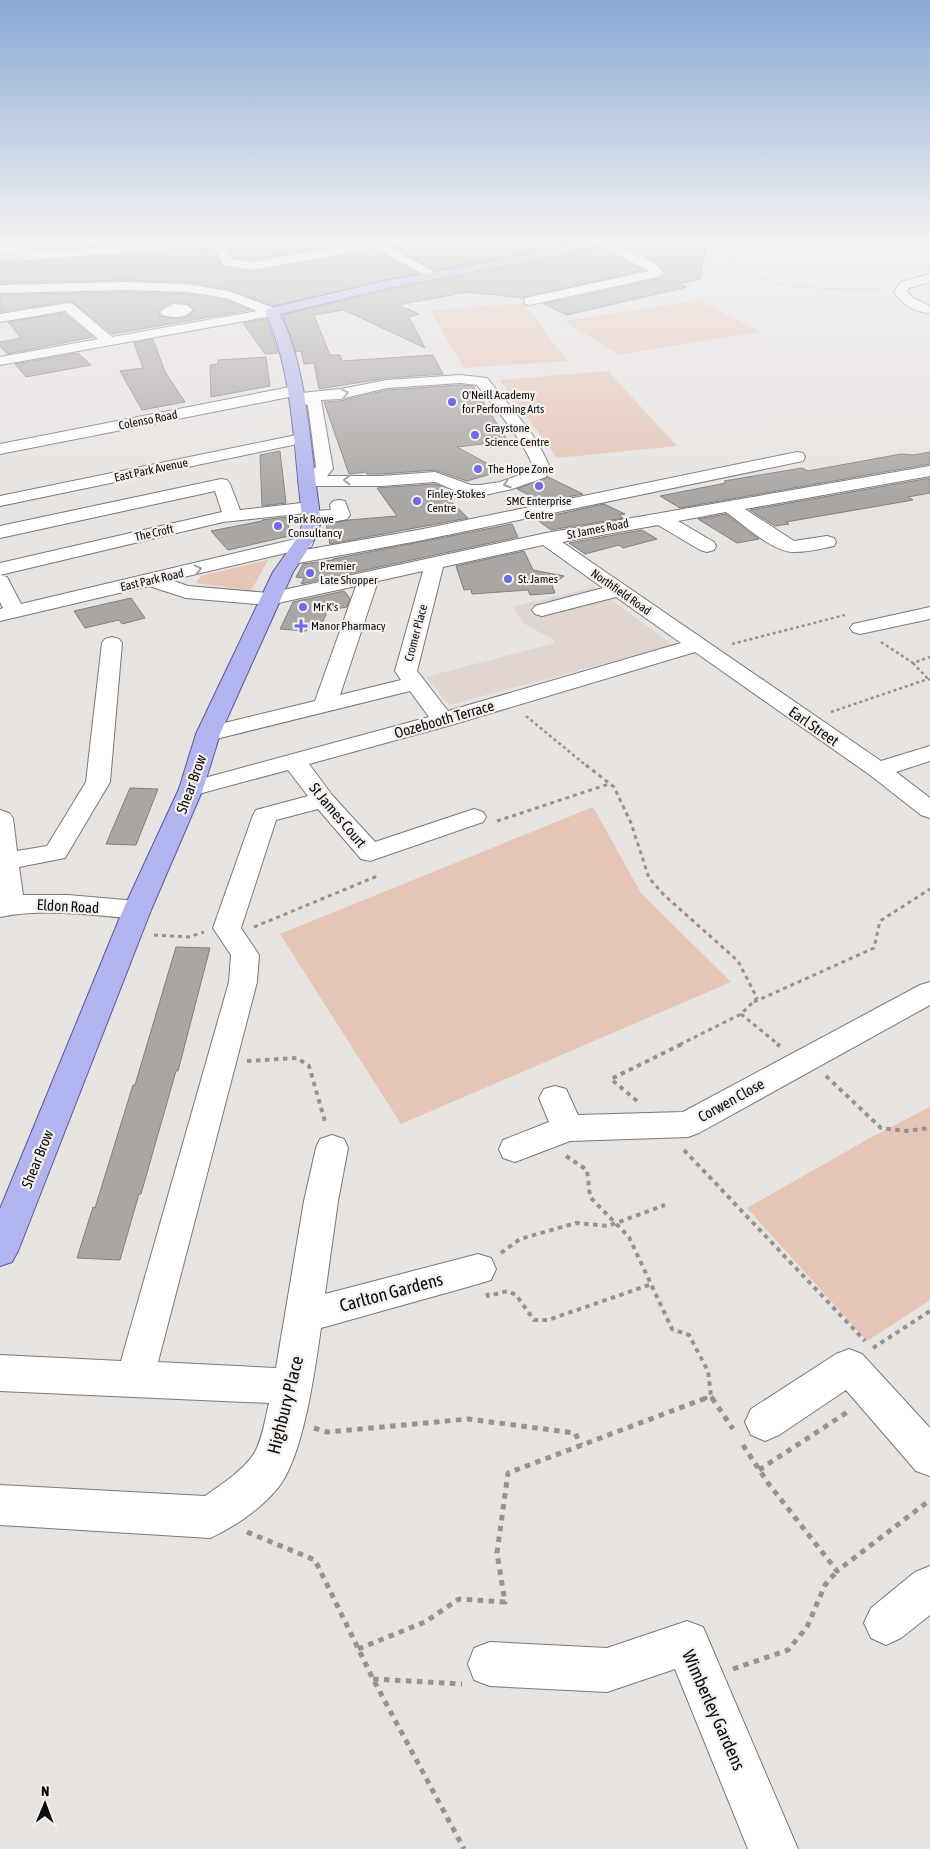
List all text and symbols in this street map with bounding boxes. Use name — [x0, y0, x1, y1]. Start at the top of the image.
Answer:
one-way arrow — [340, 388, 349, 399]
place label: O'Neill Academy for Performing Arts — [462, 388, 544, 416]
marker: O'Neill Academy for Performing Arts — [446, 396, 458, 408]
street label: Colenso Road — [117, 407, 179, 433]
place label: Graystone Science Centre — [485, 421, 549, 449]
marker: Graystone Science Centre — [469, 429, 481, 441]
street label: East Park Avenue — [113, 455, 189, 485]
place label: The Hope Zone — [488, 462, 554, 476]
marker: The Hope Zone — [472, 463, 484, 475]
one-way arrow — [343, 475, 351, 485]
one-way arrow — [503, 478, 511, 488]
marker: SMC Enterprise Centre — [533, 480, 545, 492]
place label: Finley-Stokes Centre — [427, 487, 486, 515]
place label: SMC Enterprise Centre — [506, 494, 572, 522]
marker: Finley-Stokes Centre — [411, 495, 423, 507]
place label: Park Rowe Consultancy — [288, 512, 342, 540]
street label: St James Road — [566, 516, 630, 542]
marker: Park Rowe Consultancy — [272, 520, 284, 532]
street label: The Croft — [133, 522, 175, 544]
place label: Premier Late Shopper — [320, 559, 378, 587]
one-way arrow — [194, 564, 203, 575]
street label: East Park Road — [119, 566, 185, 594]
street label: Northfield Road — [588, 566, 654, 618]
marker: Premier Late Shopper — [304, 567, 316, 579]
place label: St. James — [518, 572, 558, 586]
marker: St. James — [502, 573, 514, 585]
place label: Mr K's — [313, 600, 338, 614]
marker: Mr K's — [297, 601, 309, 613]
street label: Cromer Place — [402, 603, 430, 663]
place label: Manor Pharmacy — [311, 619, 386, 633]
marker: Manor Pharmacy — [295, 620, 307, 632]
street label: Oozebooth Terrace — [392, 697, 496, 741]
street label: Earl Street — [786, 703, 842, 749]
street label: Shear Brow — [173, 752, 209, 816]
street label: St James Court — [306, 779, 370, 851]
street label: Eldon Road — [36, 896, 100, 916]
street label: Corwen Close — [695, 1075, 767, 1125]
street label: Shear Brow — [18, 1127, 56, 1191]
street label: Carlton Gardens — [337, 1268, 445, 1316]
street label: Highbury Place — [263, 1354, 307, 1456]
street label: Wimberley Gardens — [678, 1647, 750, 1773]
north arrow — [20, 1779, 70, 1829]
text: N — [41, 1783, 49, 1799]

